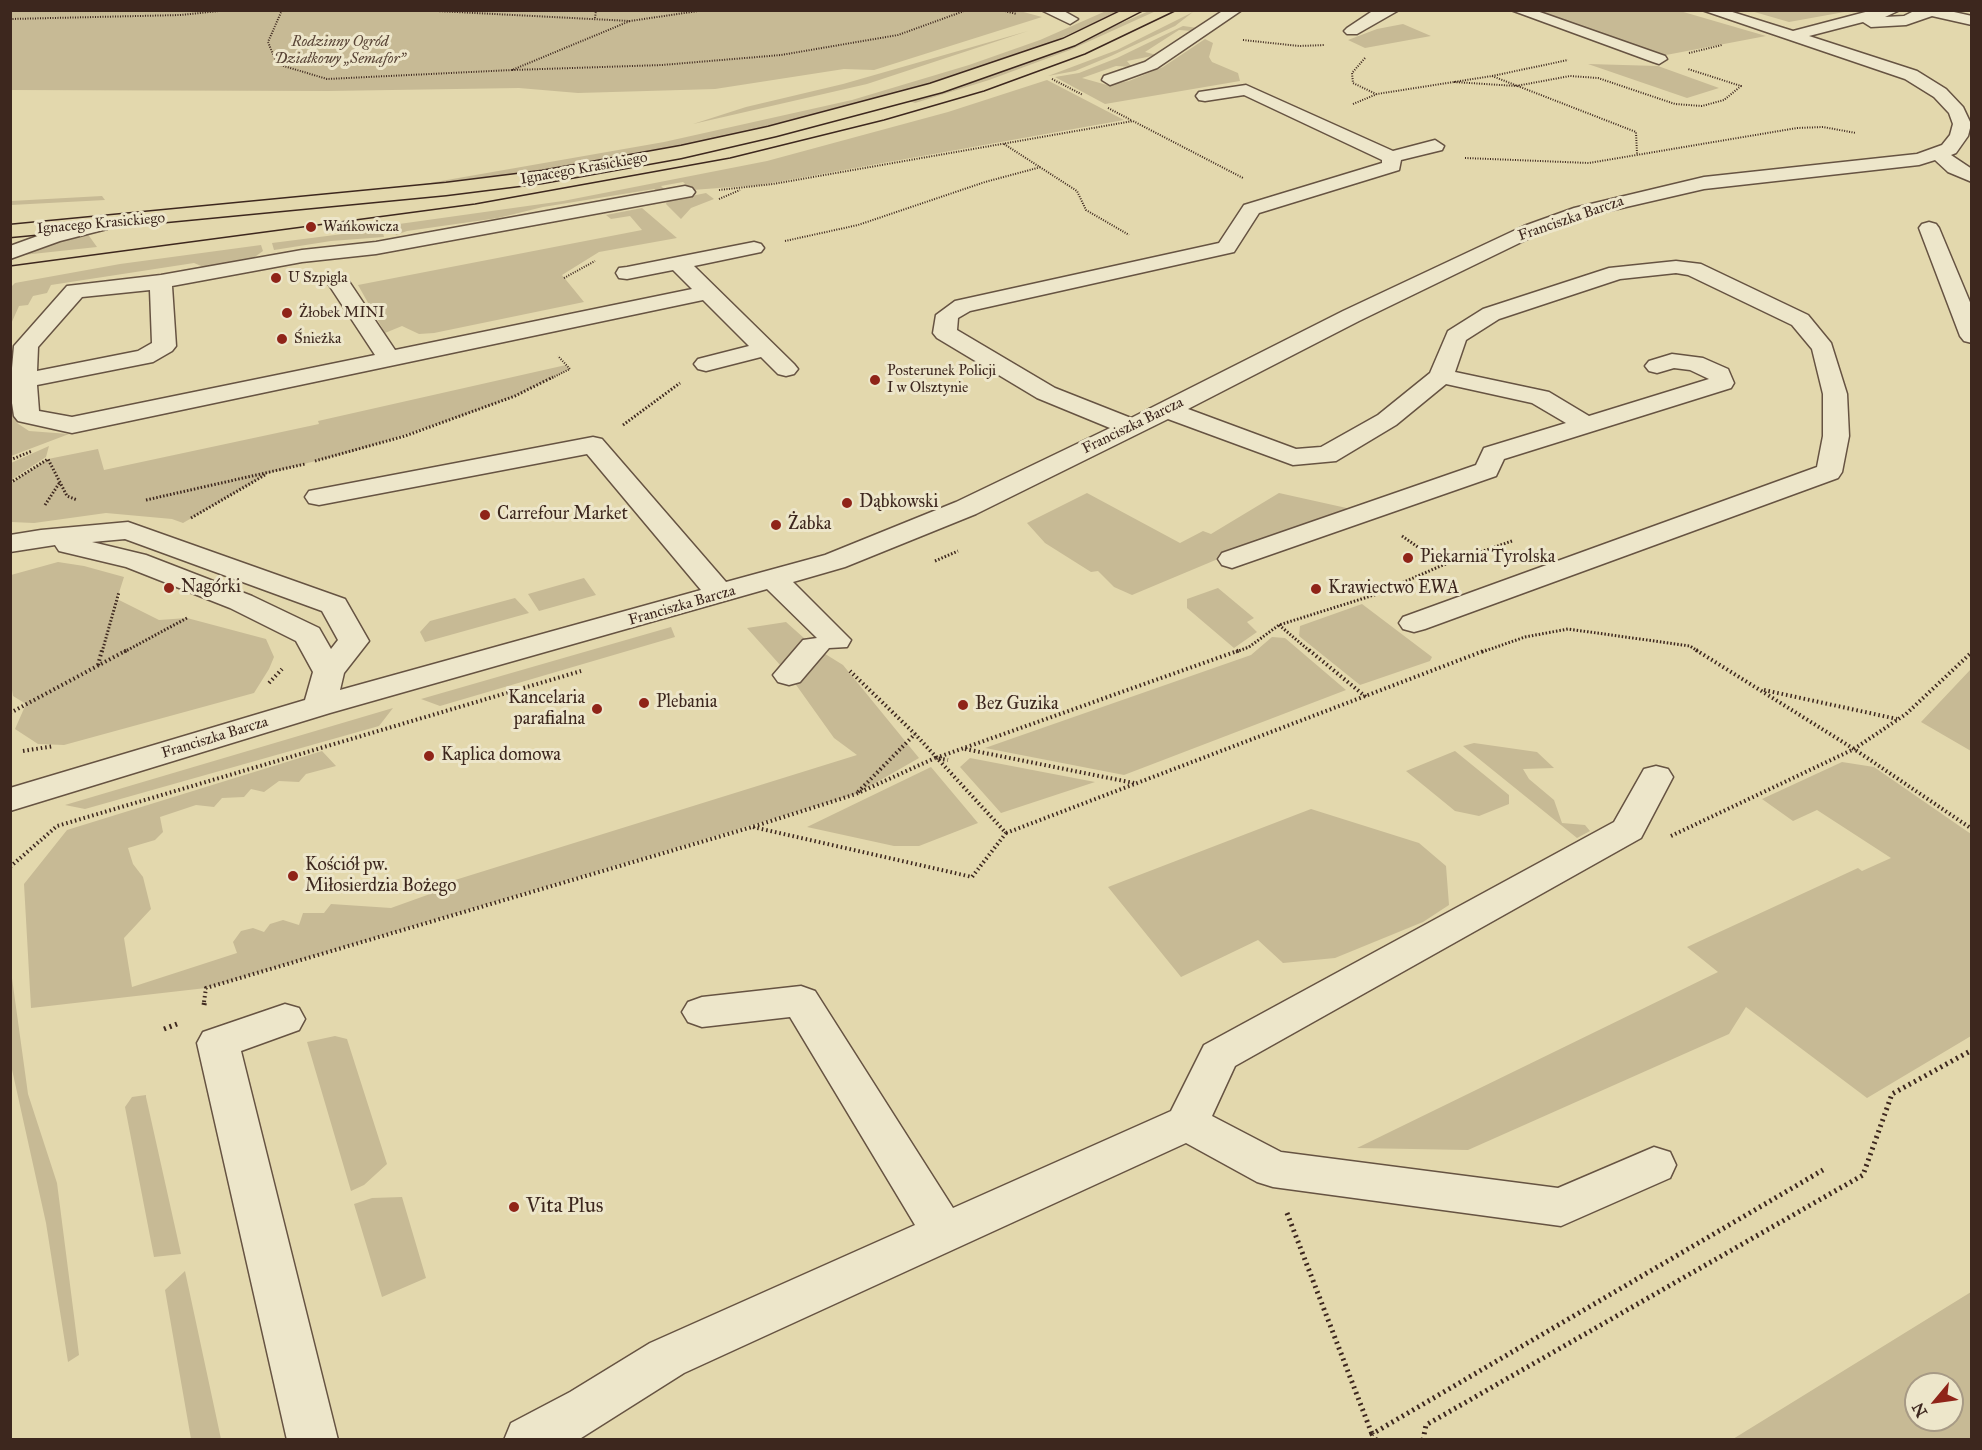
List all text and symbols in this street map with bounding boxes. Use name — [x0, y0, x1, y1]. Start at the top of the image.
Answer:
park label: Rodzinny Ogród Działkowy „Semafor” — [274, 33, 406, 68]
street label: Ignacego Krasickiego — [519, 149, 649, 189]
street label: Franciszka Barcza — [1516, 193, 1626, 245]
street label: Ignacego Krasickiego — [36, 209, 166, 239]
place label: Wańkowicza — [323, 218, 399, 236]
marker: Wańkowicza — [304, 220, 318, 234]
place label: U Szpigla — [288, 269, 348, 287]
marker: U Szpigla — [269, 271, 283, 285]
place label: Żłobek MINI — [299, 304, 385, 322]
marker: Żłobek MINI — [280, 306, 294, 320]
place label: Śnieżka — [294, 330, 341, 348]
marker: Śnieżka — [275, 332, 289, 346]
place label: Posterunek Policji I w Olsztynie — [887, 362, 996, 397]
marker: Posterunek Policji I w Olsztynie — [868, 373, 882, 387]
street label: Franciszka Barcza — [1079, 394, 1187, 458]
place label: Dąbkowski — [859, 492, 938, 514]
marker: Dąbkowski — [840, 496, 854, 510]
place label: Carrefour Market — [497, 504, 628, 526]
marker: Carrefour Market — [478, 508, 492, 522]
place label: Żabka — [788, 514, 831, 536]
marker: Żabka — [769, 518, 783, 532]
place label: Piekarnia Tyrolska — [1420, 547, 1555, 569]
marker: Piekarnia Tyrolska — [1401, 551, 1415, 565]
place label: Nagórki — [181, 577, 241, 599]
place label: Krawiectwo EWA — [1328, 578, 1459, 600]
marker: Nagórki — [162, 581, 176, 595]
street label: Franciszka Barcza — [626, 582, 738, 630]
marker: Krawiectwo EWA — [1309, 582, 1323, 596]
place label: Kancelaria parafialna — [508, 688, 585, 730]
place label: Plebania — [656, 692, 717, 714]
place label: Bez Guzika — [975, 694, 1059, 716]
marker: Plebania — [637, 696, 651, 710]
marker: Bez Guzika — [956, 698, 970, 712]
marker: Kancelaria parafialna — [590, 702, 604, 716]
street label: Franciszka Barcza — [160, 713, 270, 763]
place label: Kaplica domowa — [441, 745, 561, 767]
marker: Kaplica domowa — [422, 749, 436, 763]
place label: Kościół pw. Miłosierdzia Bożego — [305, 855, 456, 898]
marker: Kościół pw. Miłosierdzia Bożego — [286, 869, 300, 883]
place label: Vita Plus — [526, 1194, 604, 1220]
marker: Vita Plus — [507, 1200, 521, 1214]
north arrow — [1904, 1372, 1964, 1432]
text: N — [1908, 1399, 1931, 1421]

